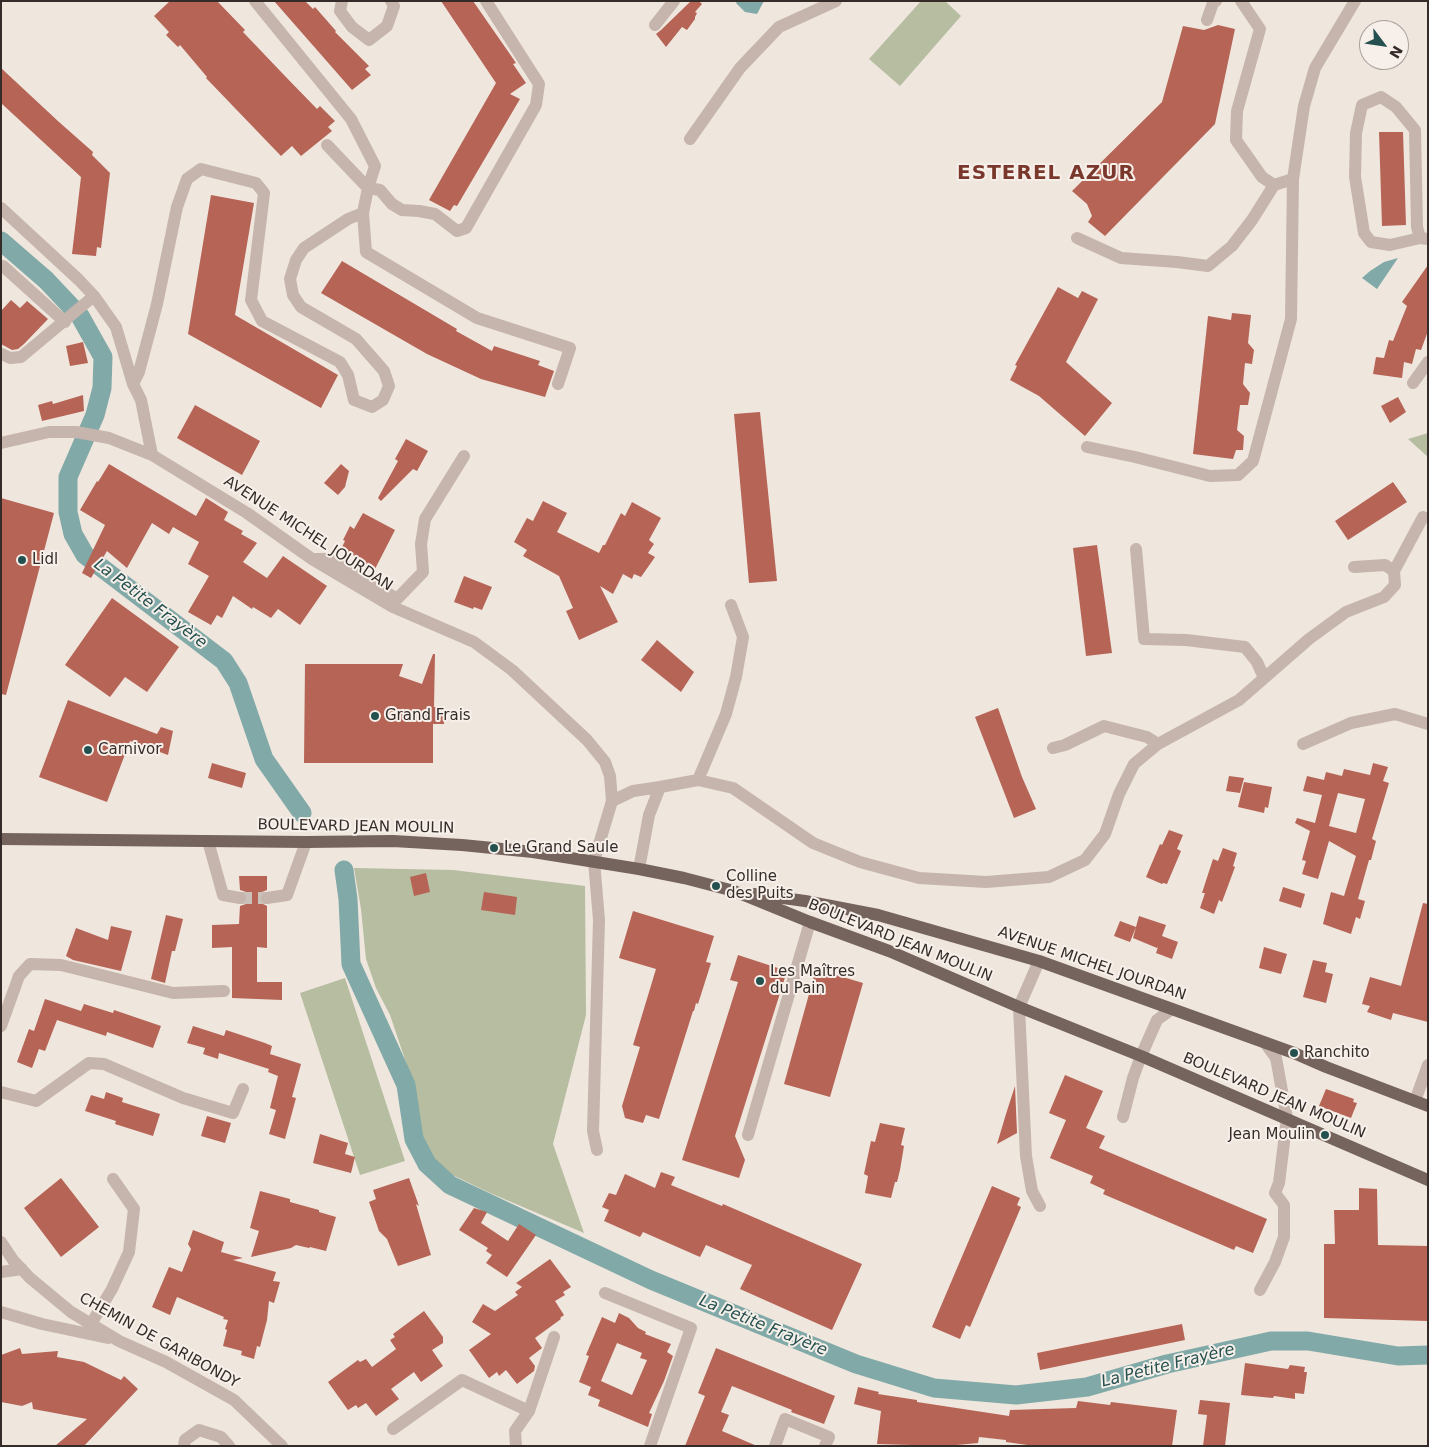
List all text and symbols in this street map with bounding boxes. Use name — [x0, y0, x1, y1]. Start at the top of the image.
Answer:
north arrow — [1359, 20, 1409, 70]
text: N — [1386, 43, 1406, 61]
district label: ESTEREL AZUR — [956, 162, 1136, 186]
street label: AVENUE MICHEL JOURDAN — [220, 473, 396, 595]
place label: Lidl — [32, 551, 58, 569]
marker: Lidl — [16, 554, 28, 566]
water label: La Petite Frayère — [90, 555, 210, 653]
place label: Grand Frais — [385, 707, 471, 725]
marker: Grand Frais — [369, 710, 381, 722]
place label: Carnivor — [98, 741, 161, 759]
marker: Carnivor — [82, 744, 94, 756]
street label: BOULEVARD JEAN MOULIN — [257, 816, 455, 838]
place label: Le Grand Saule — [504, 839, 618, 857]
marker: Le Grand Saule — [488, 842, 500, 854]
place label: Colline des Puits — [726, 868, 793, 903]
marker: Colline des Puits — [710, 880, 722, 892]
street label: BOULEVARD JEAN MOULIN — [805, 896, 995, 986]
street label: AVENUE MICHEL JOURDAN — [996, 923, 1188, 1005]
place label: Les Maîtres du Pain — [770, 963, 855, 998]
marker: Les Maîtres du Pain — [754, 975, 766, 987]
place label: Ranchito — [1304, 1044, 1370, 1062]
marker: Ranchito — [1288, 1047, 1300, 1059]
street label: BOULEVARD JEAN MOULIN — [1180, 1049, 1368, 1143]
place label: Jean Moulin — [1228, 1126, 1315, 1144]
marker: Jean Moulin — [1319, 1129, 1331, 1141]
street label: CHEMIN DE GARIBONDY — [76, 1289, 242, 1393]
water label: La Petite Frayère — [696, 1292, 830, 1360]
water label: La Petite Frayère — [1099, 1340, 1237, 1392]

